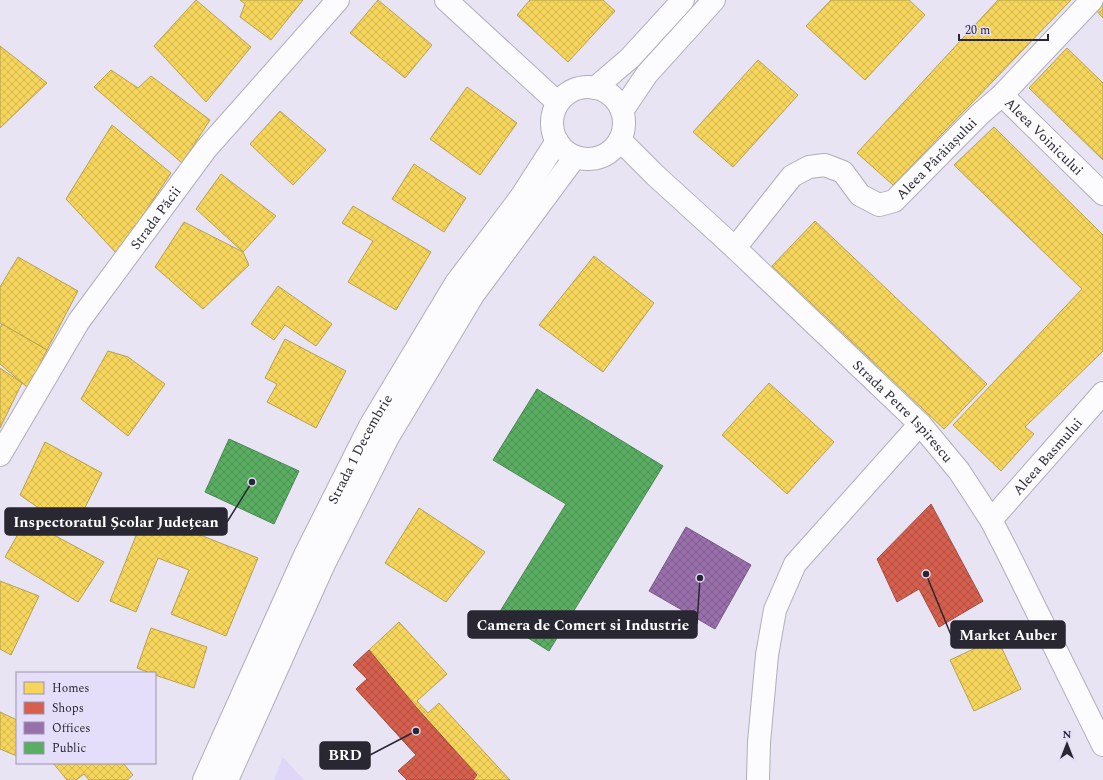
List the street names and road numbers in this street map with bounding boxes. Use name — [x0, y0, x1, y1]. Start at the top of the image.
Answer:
street label: Aleea Voinicului — [1000, 93, 1088, 180]
street label: Aleea Pârâiașului — [891, 113, 982, 204]
street label: Strada Păcii — [125, 181, 186, 254]
street label: Strada Petre Ispirescu — [848, 355, 958, 467]
street label: Strada 1 Decembrie — [322, 390, 398, 507]
street label: Aleea Basmului — [1007, 413, 1087, 500]

